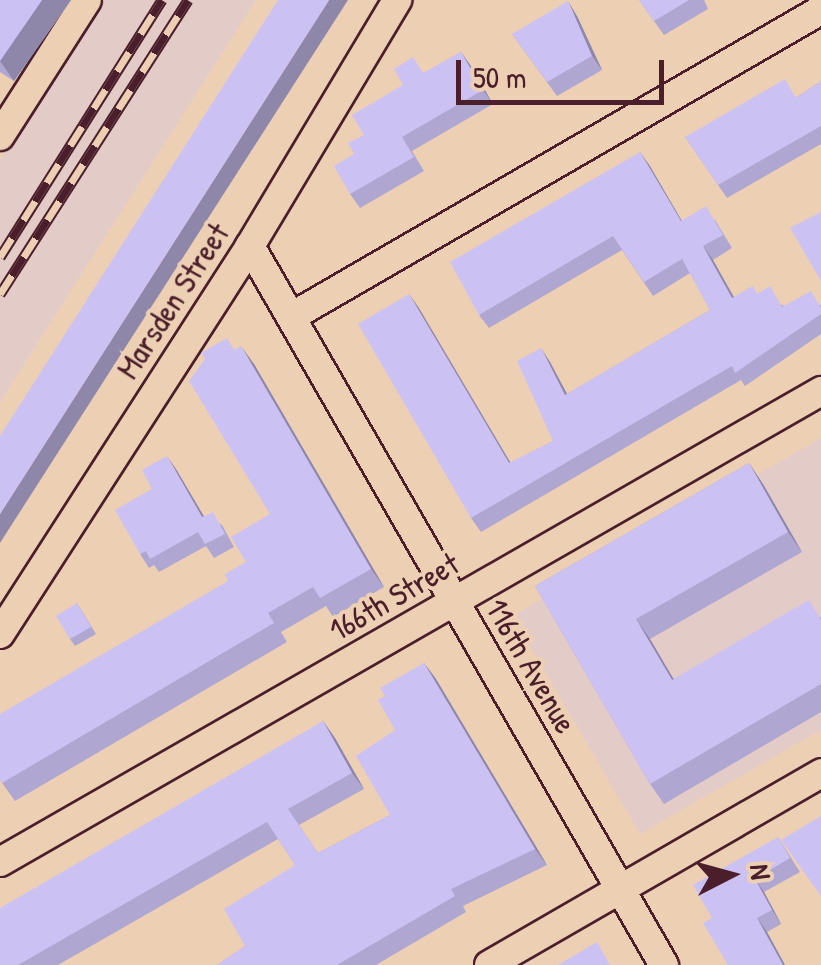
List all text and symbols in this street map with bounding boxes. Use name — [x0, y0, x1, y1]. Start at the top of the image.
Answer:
scale bar — [461, 40, 668, 102]
text: 50 m — [473, 57, 526, 97]
street label: Marsden Street — [108, 216, 238, 386]
street label: 166th Street — [322, 545, 466, 649]
street label: 116th Avenue — [477, 592, 585, 740]
north arrow — [681, 825, 781, 925]
text: N — [741, 862, 781, 881]

